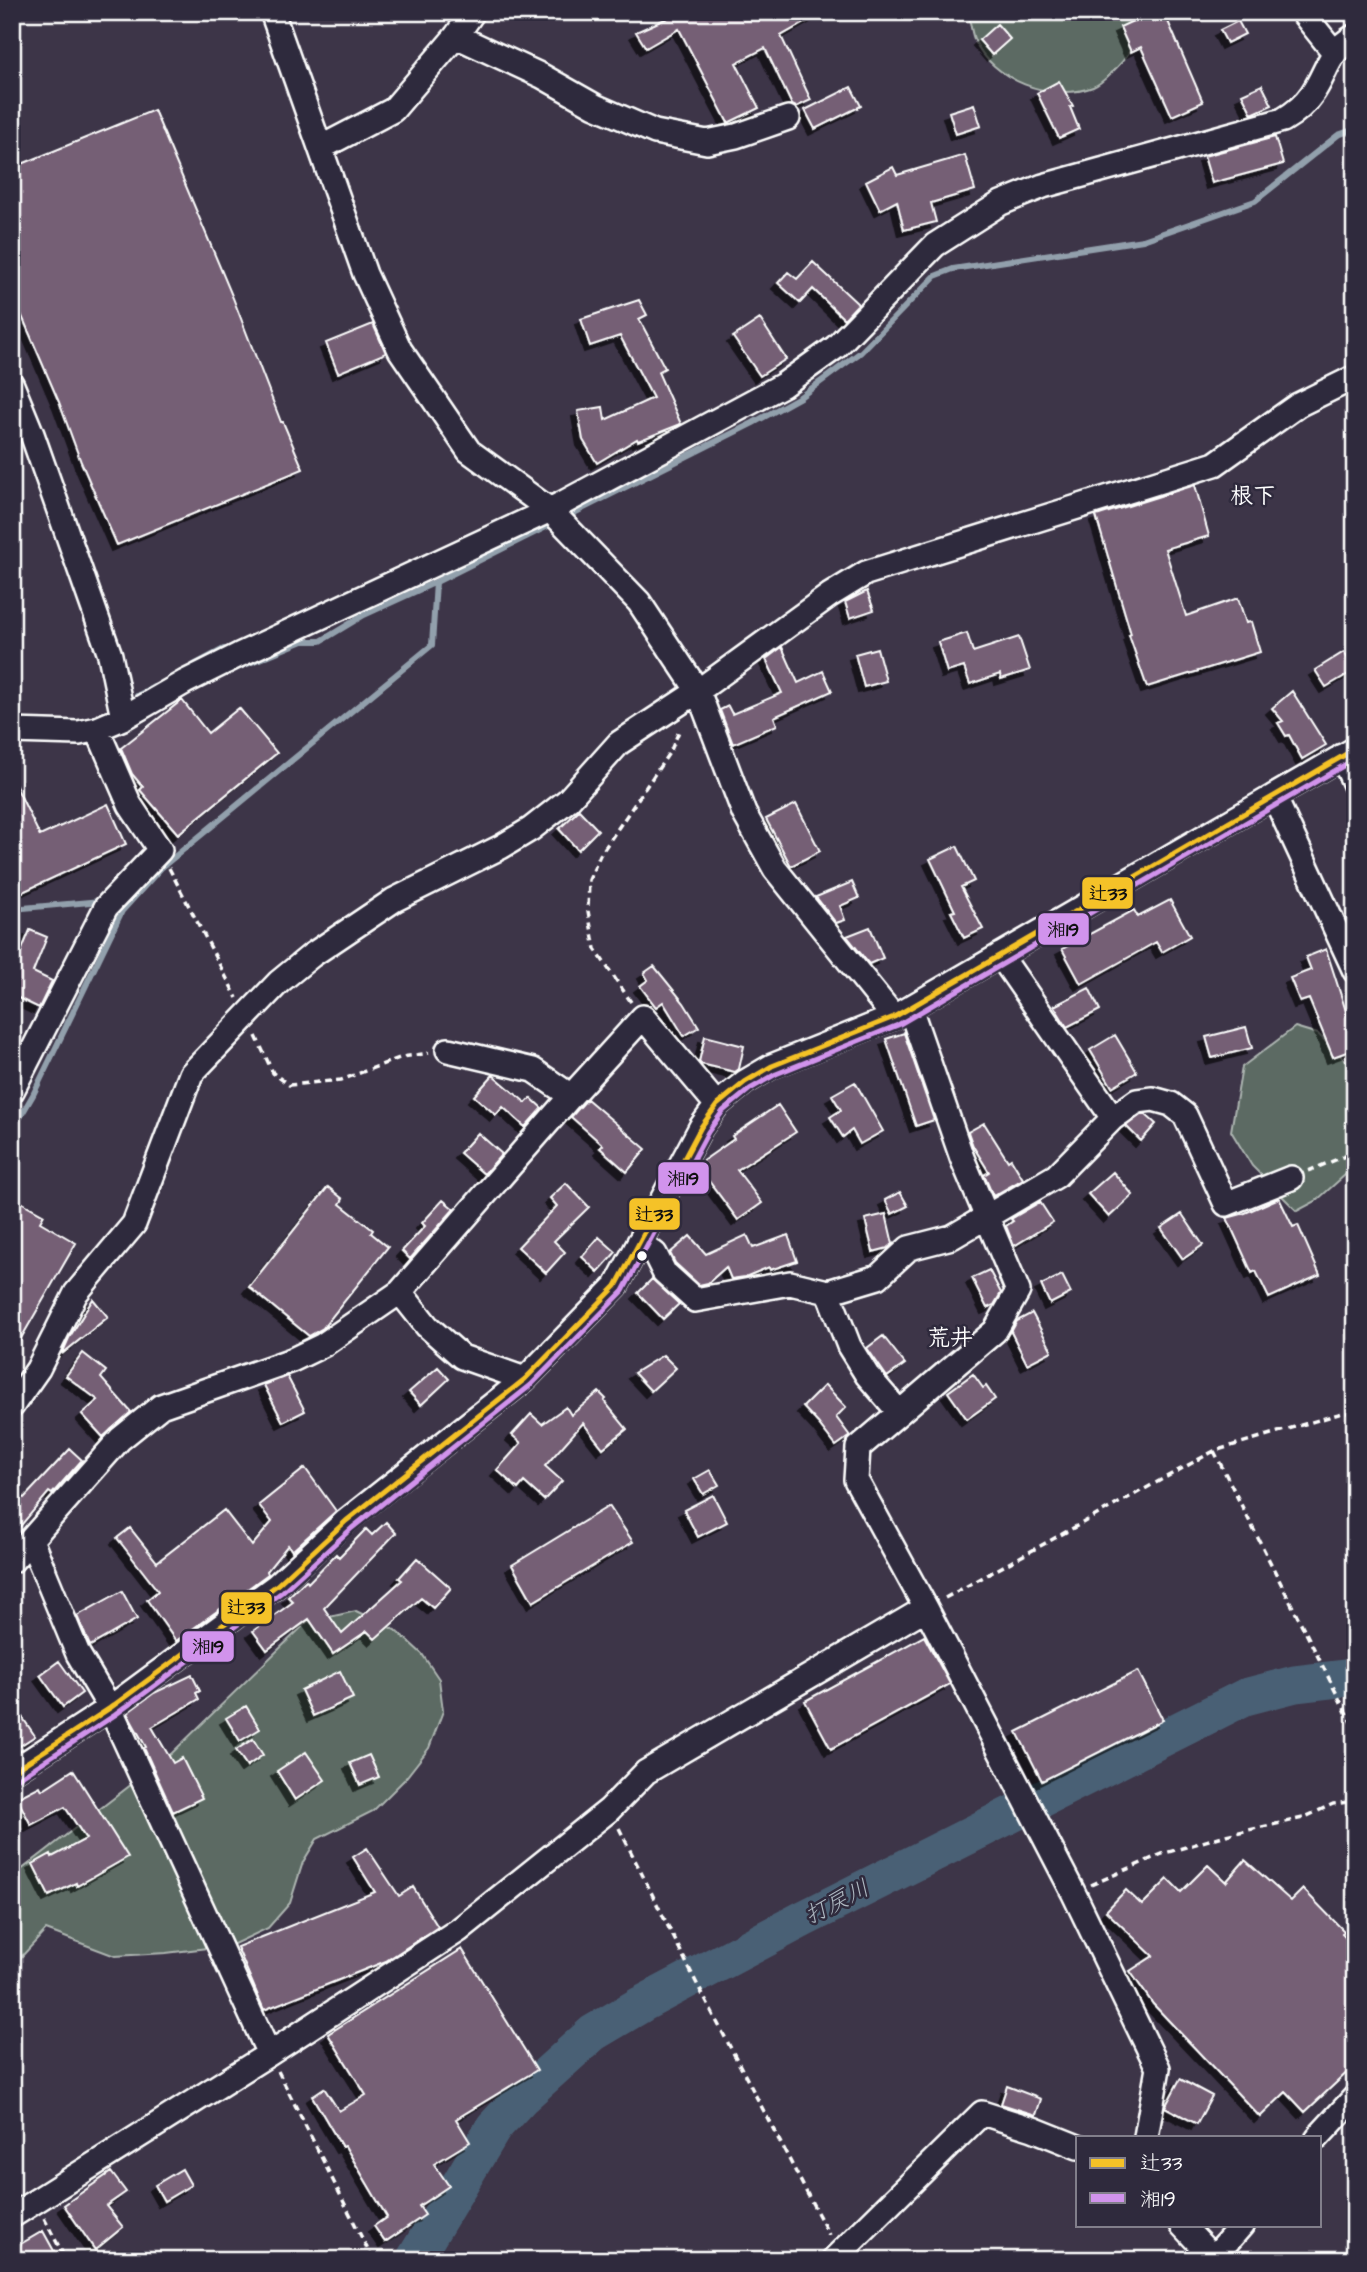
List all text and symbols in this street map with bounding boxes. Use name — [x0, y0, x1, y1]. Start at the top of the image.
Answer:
district label: 根下 — [1230, 480, 1276, 512]
line badge: 辻33 — [1081, 876, 1134, 910]
text: 辻33 — [1089, 881, 1127, 908]
line badge: 湘19 — [1037, 912, 1090, 946]
text: 湘19 — [1047, 917, 1079, 944]
line badge: 湘19 — [657, 1161, 710, 1195]
text: 湘19 — [667, 1166, 699, 1193]
line badge: 辻33 — [628, 1197, 681, 1231]
text: 辻33 — [635, 1202, 673, 1229]
unlabelled marker — [635, 1249, 649, 1263]
district label: 荒井 — [927, 1322, 973, 1354]
line badge: 辻33 — [220, 1591, 273, 1625]
text: 辻33 — [227, 1595, 265, 1622]
line badge: 湘19 — [181, 1630, 235, 1663]
text: 湘19 — [192, 1634, 224, 1661]
water label: 打戻川 — [799, 1872, 875, 1932]
legend — [1076, 2136, 1322, 2226]
text: 辻33 — [1140, 2149, 1183, 2178]
text: 湘19 — [1140, 2185, 1176, 2214]

